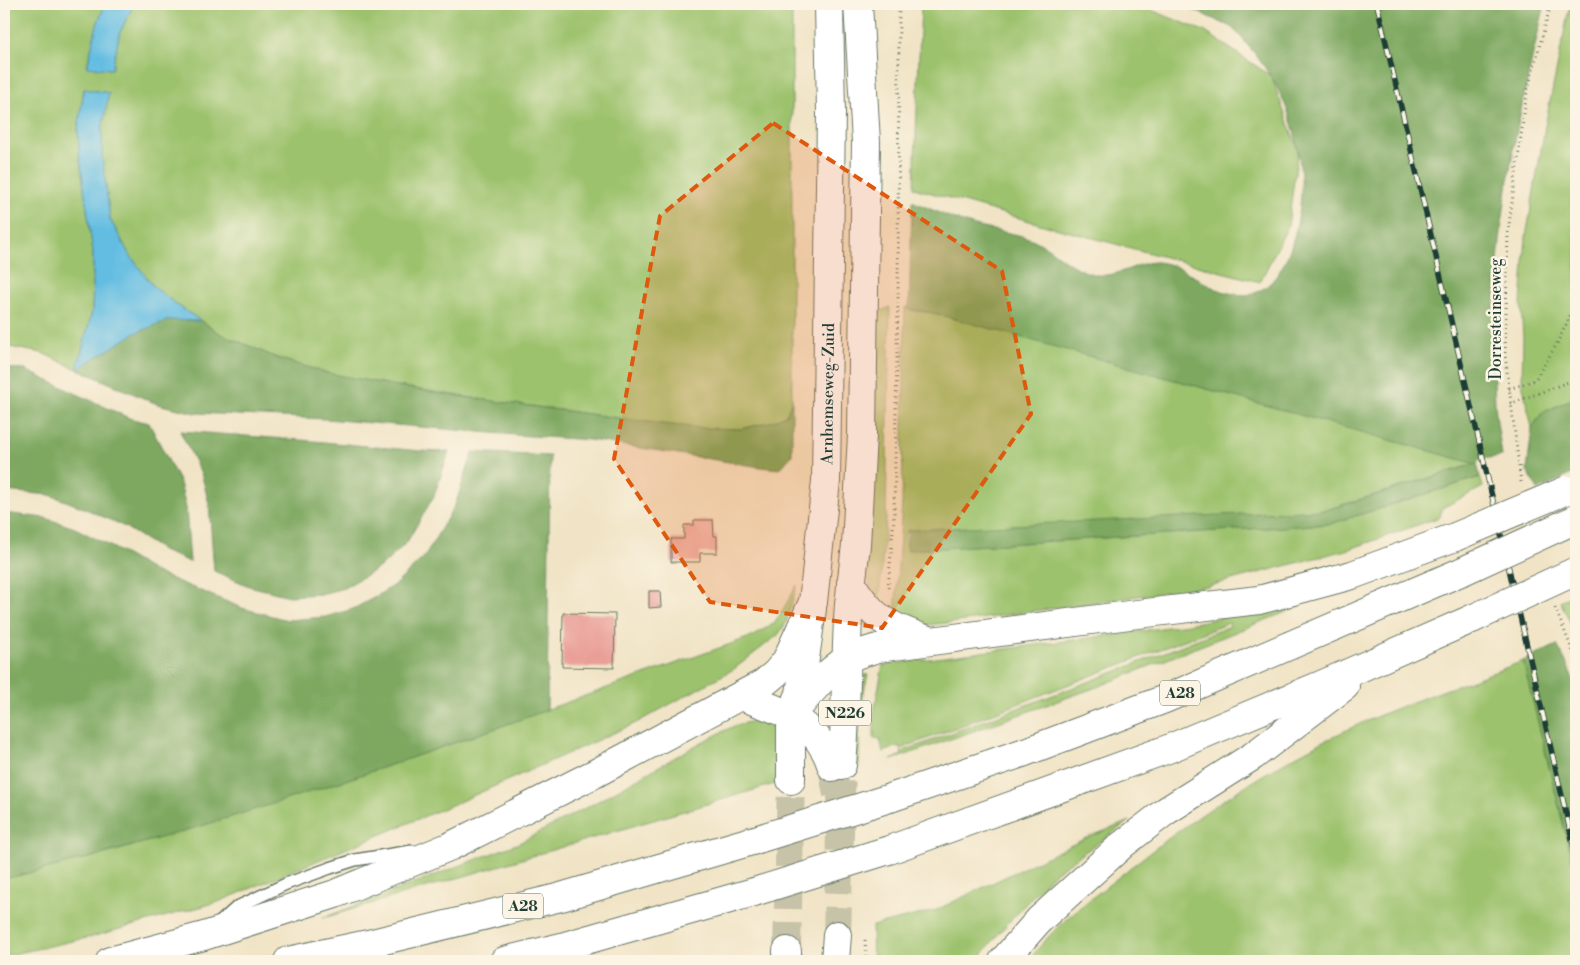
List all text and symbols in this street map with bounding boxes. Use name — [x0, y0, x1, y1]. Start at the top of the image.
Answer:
street label: Dorresteinseweg — [1486, 258, 1506, 380]
street label: Arnhemseweg-Zuid — [817, 323, 839, 466]
road number: A28 — [1160, 680, 1200, 706]
road number: N226 — [819, 700, 871, 726]
road number: A28 — [503, 894, 543, 918]

